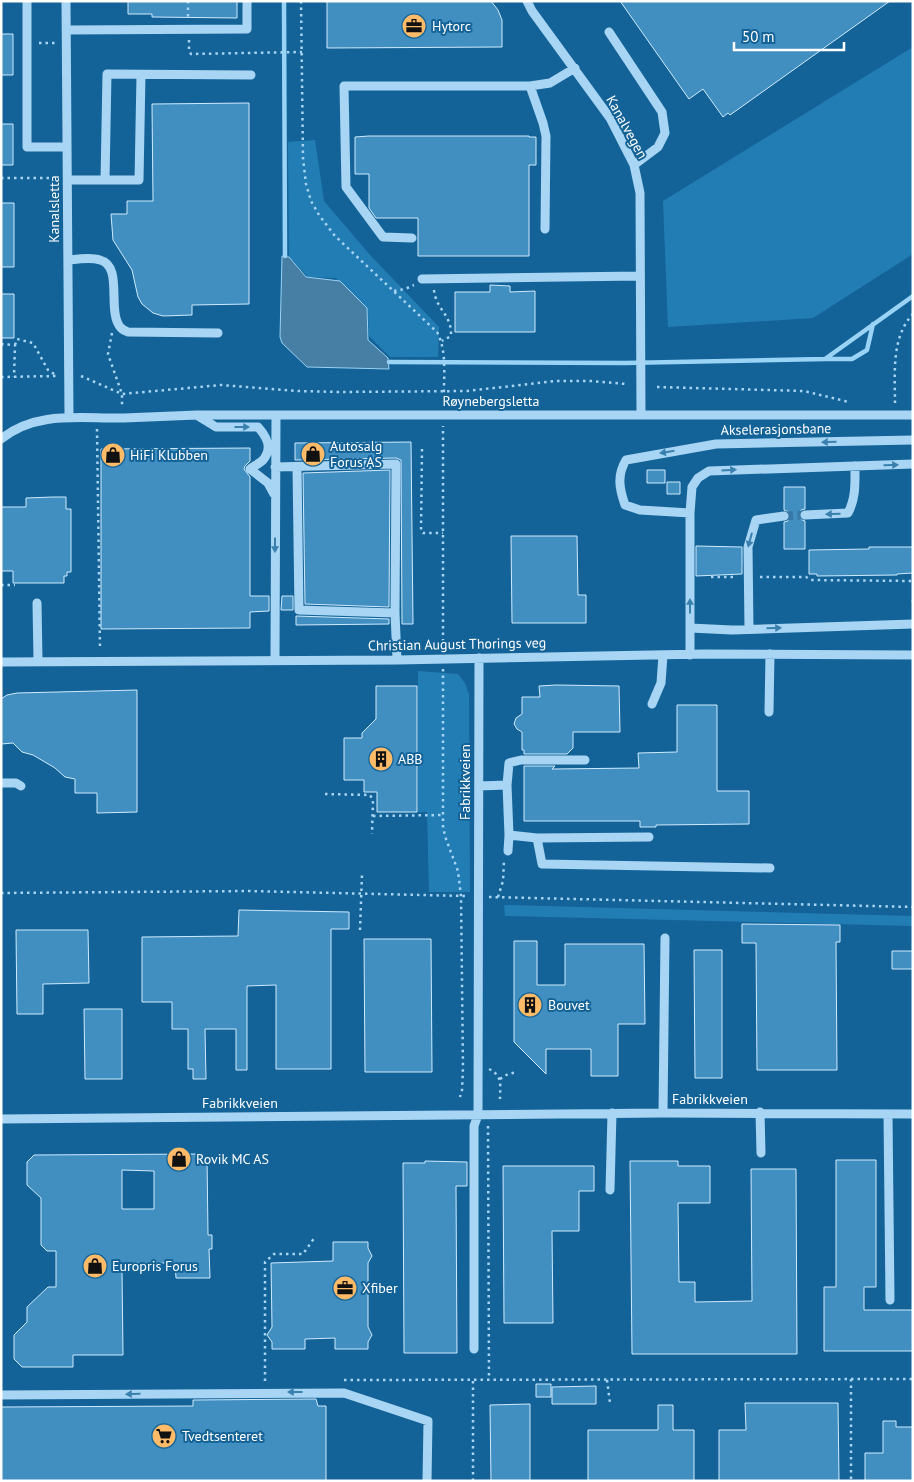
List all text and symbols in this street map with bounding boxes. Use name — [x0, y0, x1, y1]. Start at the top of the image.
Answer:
office icon: Hytorc — [401, 13, 427, 39]
place label: Hytorc — [432, 17, 471, 35]
scale bar — [734, 20, 844, 52]
text: 50 m — [742, 27, 775, 46]
street label: Kanalvegen — [602, 92, 652, 162]
street label: Kanalsletta — [45, 175, 63, 243]
street label: Røynebergsletta — [443, 392, 539, 410]
street label: Akselerasjonsbane — [720, 419, 832, 439]
one-way arrow — [235, 423, 251, 431]
place label: Autosalg Forus AS — [330, 437, 382, 471]
one-way arrow — [821, 438, 837, 446]
shop icon: Autosalg Forus AS — [300, 441, 326, 467]
shop icon: HiFi Klubben — [100, 442, 126, 468]
place label: HiFi Klubben — [130, 446, 208, 464]
one-way arrow — [659, 448, 675, 456]
one-way arrow — [883, 461, 899, 469]
one-way arrow — [721, 466, 737, 474]
one-way arrow — [825, 510, 841, 518]
one-way arrow — [746, 532, 754, 547]
one-way arrow — [271, 537, 279, 553]
one-way arrow — [686, 598, 694, 614]
one-way arrow — [766, 624, 782, 632]
street label: Christian August Thorings veg — [368, 633, 546, 655]
street label: Fabrikkveien — [456, 744, 474, 820]
building icon: ABB — [368, 746, 394, 772]
place label: ABB — [398, 750, 423, 768]
building icon: Bouvet — [517, 992, 543, 1018]
place label: Bouvet — [548, 996, 590, 1014]
street label: Fabrikkveien — [672, 1090, 748, 1108]
street label: Fabrikkveien — [202, 1094, 278, 1112]
shop icon: Rovik MC AS — [166, 1146, 192, 1172]
place label: Rovik MC AS — [196, 1150, 269, 1168]
shop icon: Europris Forus — [82, 1253, 108, 1279]
place label: Europris Forus — [112, 1257, 198, 1275]
office icon: Xfiber — [332, 1275, 358, 1301]
place label: Xfiber — [362, 1279, 398, 1297]
one-way arrow — [287, 1388, 303, 1396]
one-way arrow — [125, 1390, 141, 1398]
supermarket icon: Tvedtsenteret — [151, 1423, 177, 1449]
place label: Tvedtsenteret — [182, 1427, 263, 1445]

